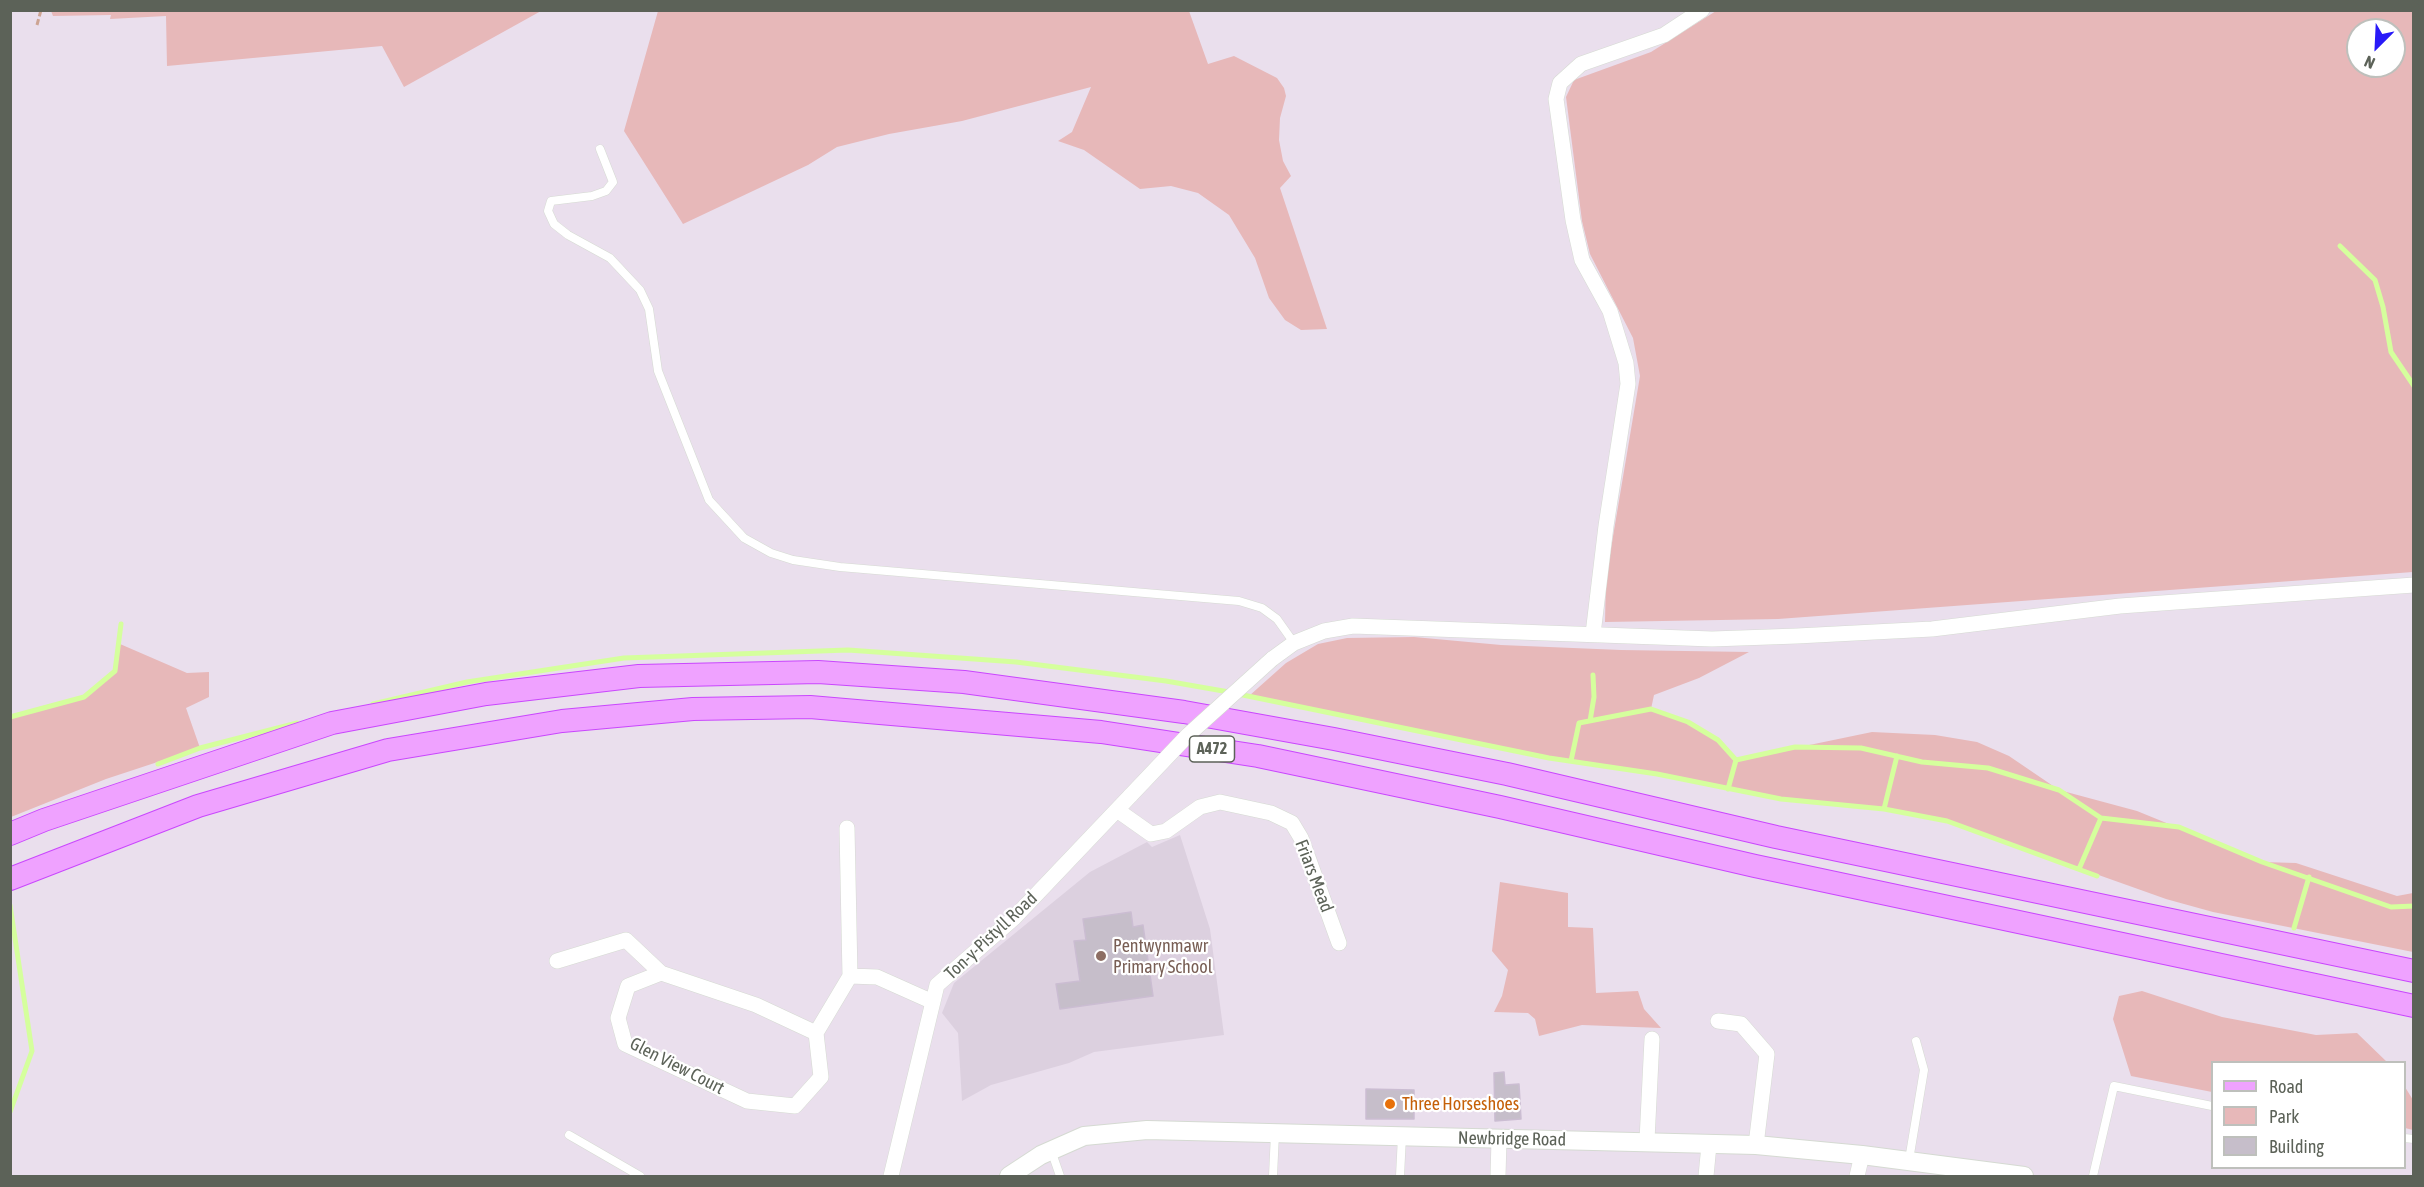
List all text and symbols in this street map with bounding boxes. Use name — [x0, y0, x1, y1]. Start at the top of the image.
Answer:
north arrow — [2346, 18, 2406, 78]
text: N — [2362, 52, 2377, 73]
road number: A472 — [1190, 736, 1234, 762]
street label: Friars Mead — [1290, 837, 1338, 915]
street label: Ton-y-Pistyll Road — [940, 888, 1042, 984]
place label: Pentwynmawr Primary School — [1113, 935, 1212, 978]
marker: Pentwynmawr Primary School — [1094, 949, 1108, 963]
street label: Glen View Court — [626, 1033, 728, 1099]
legend — [2211, 1061, 2406, 1169]
text: Road — [2269, 1076, 2303, 1097]
place label: Three Horseshoes — [1402, 1093, 1519, 1115]
marker: Three Horseshoes — [1383, 1097, 1397, 1111]
text: Park — [2269, 1106, 2299, 1127]
street label: Newbridge Road — [1458, 1127, 1566, 1151]
text: Building — [2269, 1136, 2324, 1157]

